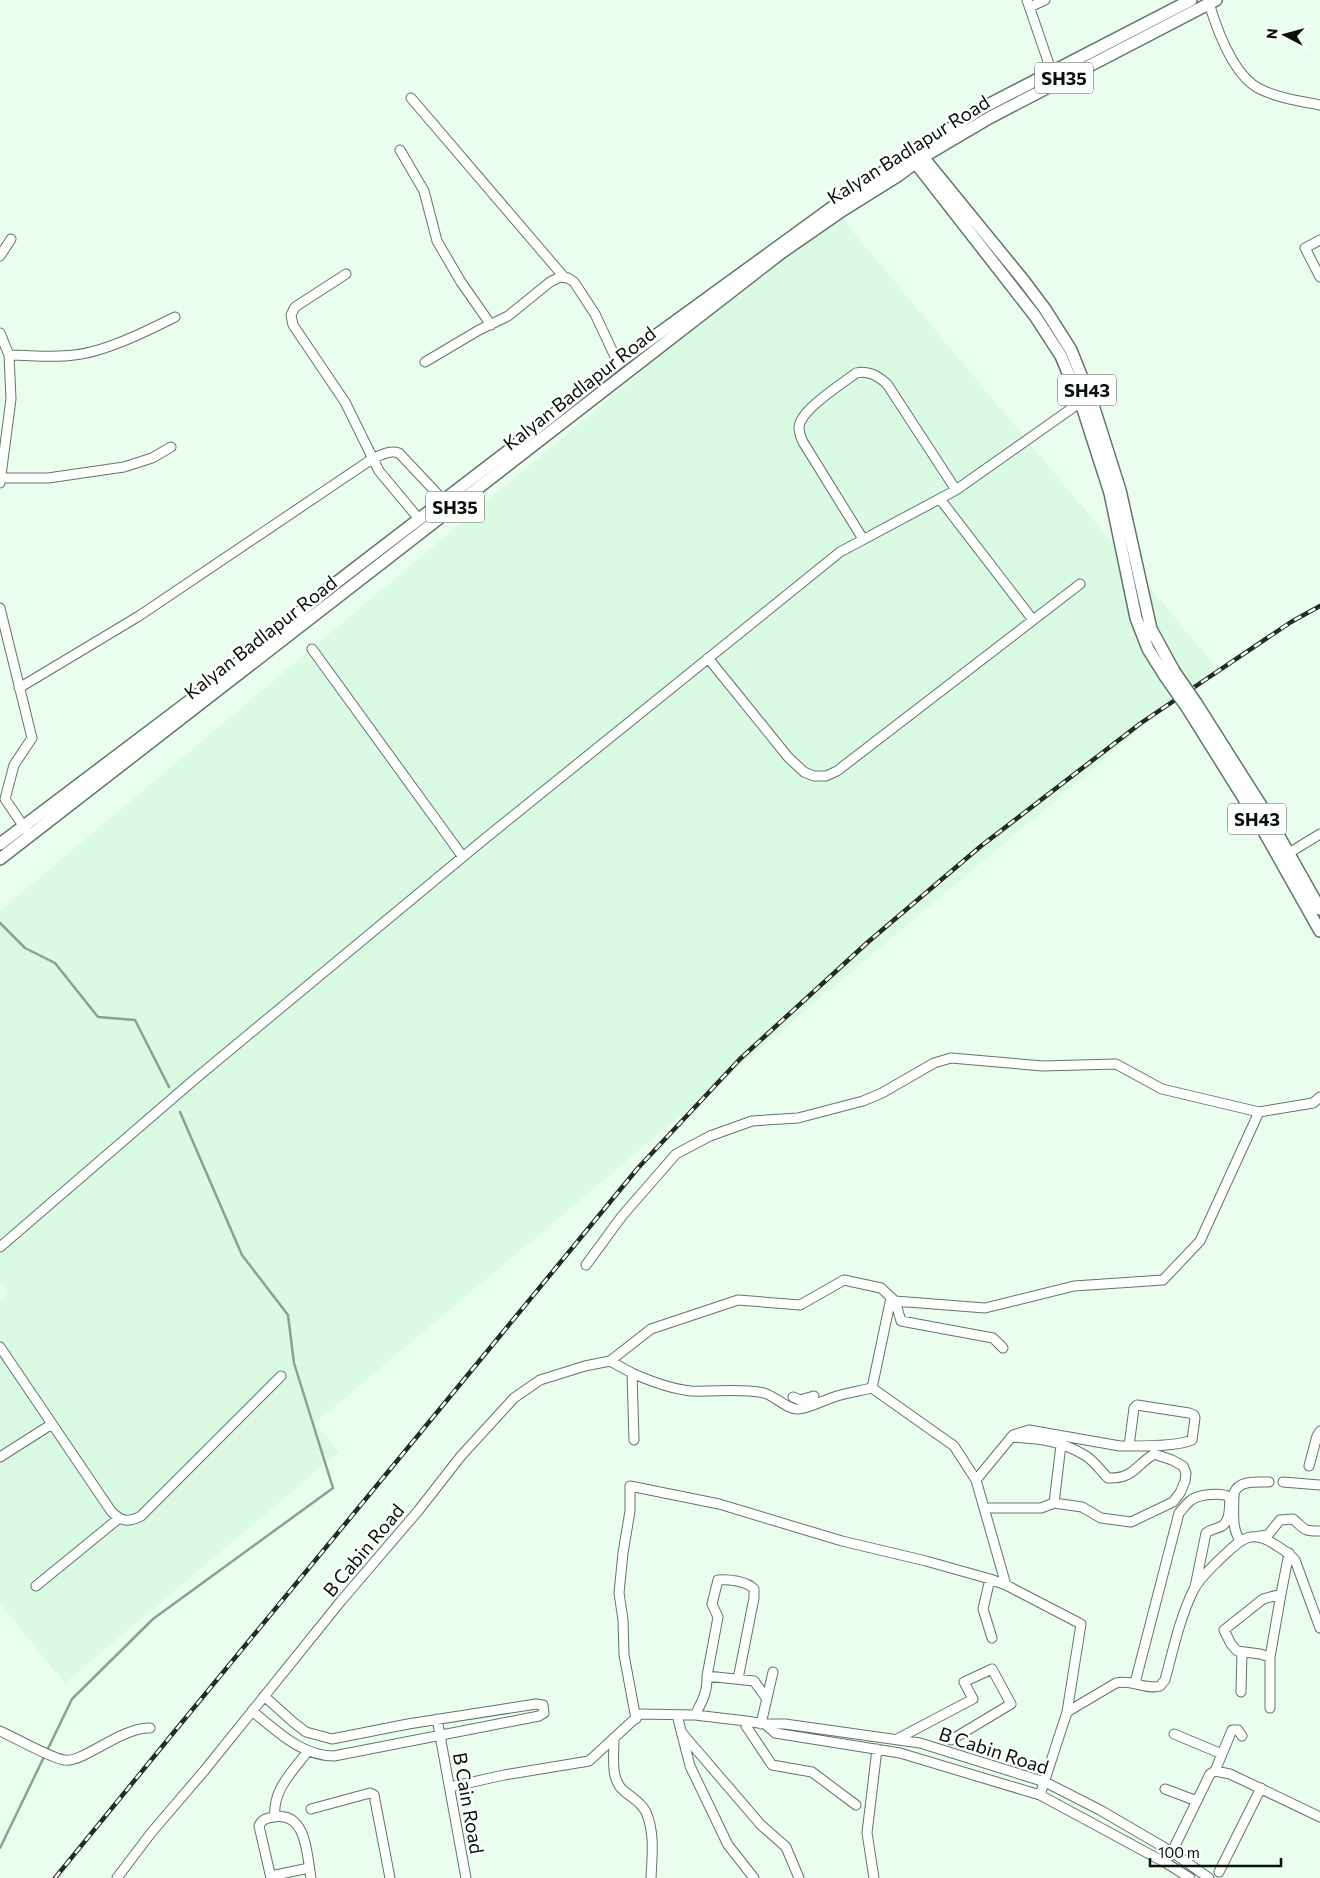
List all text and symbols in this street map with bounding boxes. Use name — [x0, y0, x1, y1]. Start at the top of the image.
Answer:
north arrow — [1260, 10, 1310, 60]
text: N — [1263, 27, 1281, 40]
road number: SH35 — [1035, 62, 1093, 94]
street label: Kalyan Badlapur Road — [823, 90, 993, 208]
street label: Kalyan Badlapur Road — [498, 321, 660, 455]
road number: SH43 — [1058, 374, 1116, 406]
road number: SH35 — [426, 492, 484, 522]
street label: Kalyan Badlapur Road — [179, 570, 341, 704]
road number: SH43 — [1228, 804, 1286, 834]
street label: B Cabin Road — [318, 1499, 408, 1601]
street label: B Cabin Road — [936, 1721, 1052, 1779]
street label: B Cain Road — [449, 1750, 489, 1856]
scale bar — [1150, 1836, 1281, 1868]
text: 100 m — [1158, 1843, 1200, 1861]

